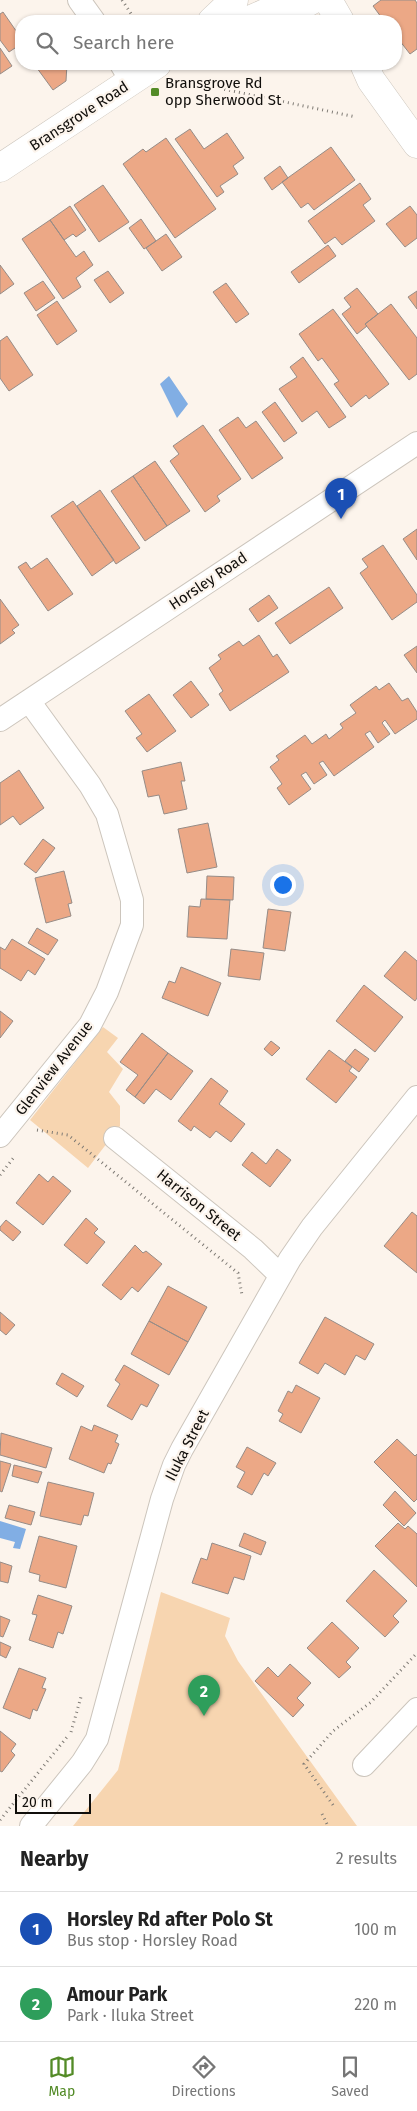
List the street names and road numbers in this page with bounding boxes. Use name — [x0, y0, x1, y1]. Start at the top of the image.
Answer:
street label: Bransgrove Road — [26, 77, 132, 155]
street label: Horsley Road — [166, 548, 250, 614]
street label: Glenview Avenue — [12, 1017, 96, 1119]
street label: Harrison Street — [153, 1165, 245, 1245]
street label: Iluka Street — [161, 1406, 213, 1484]

